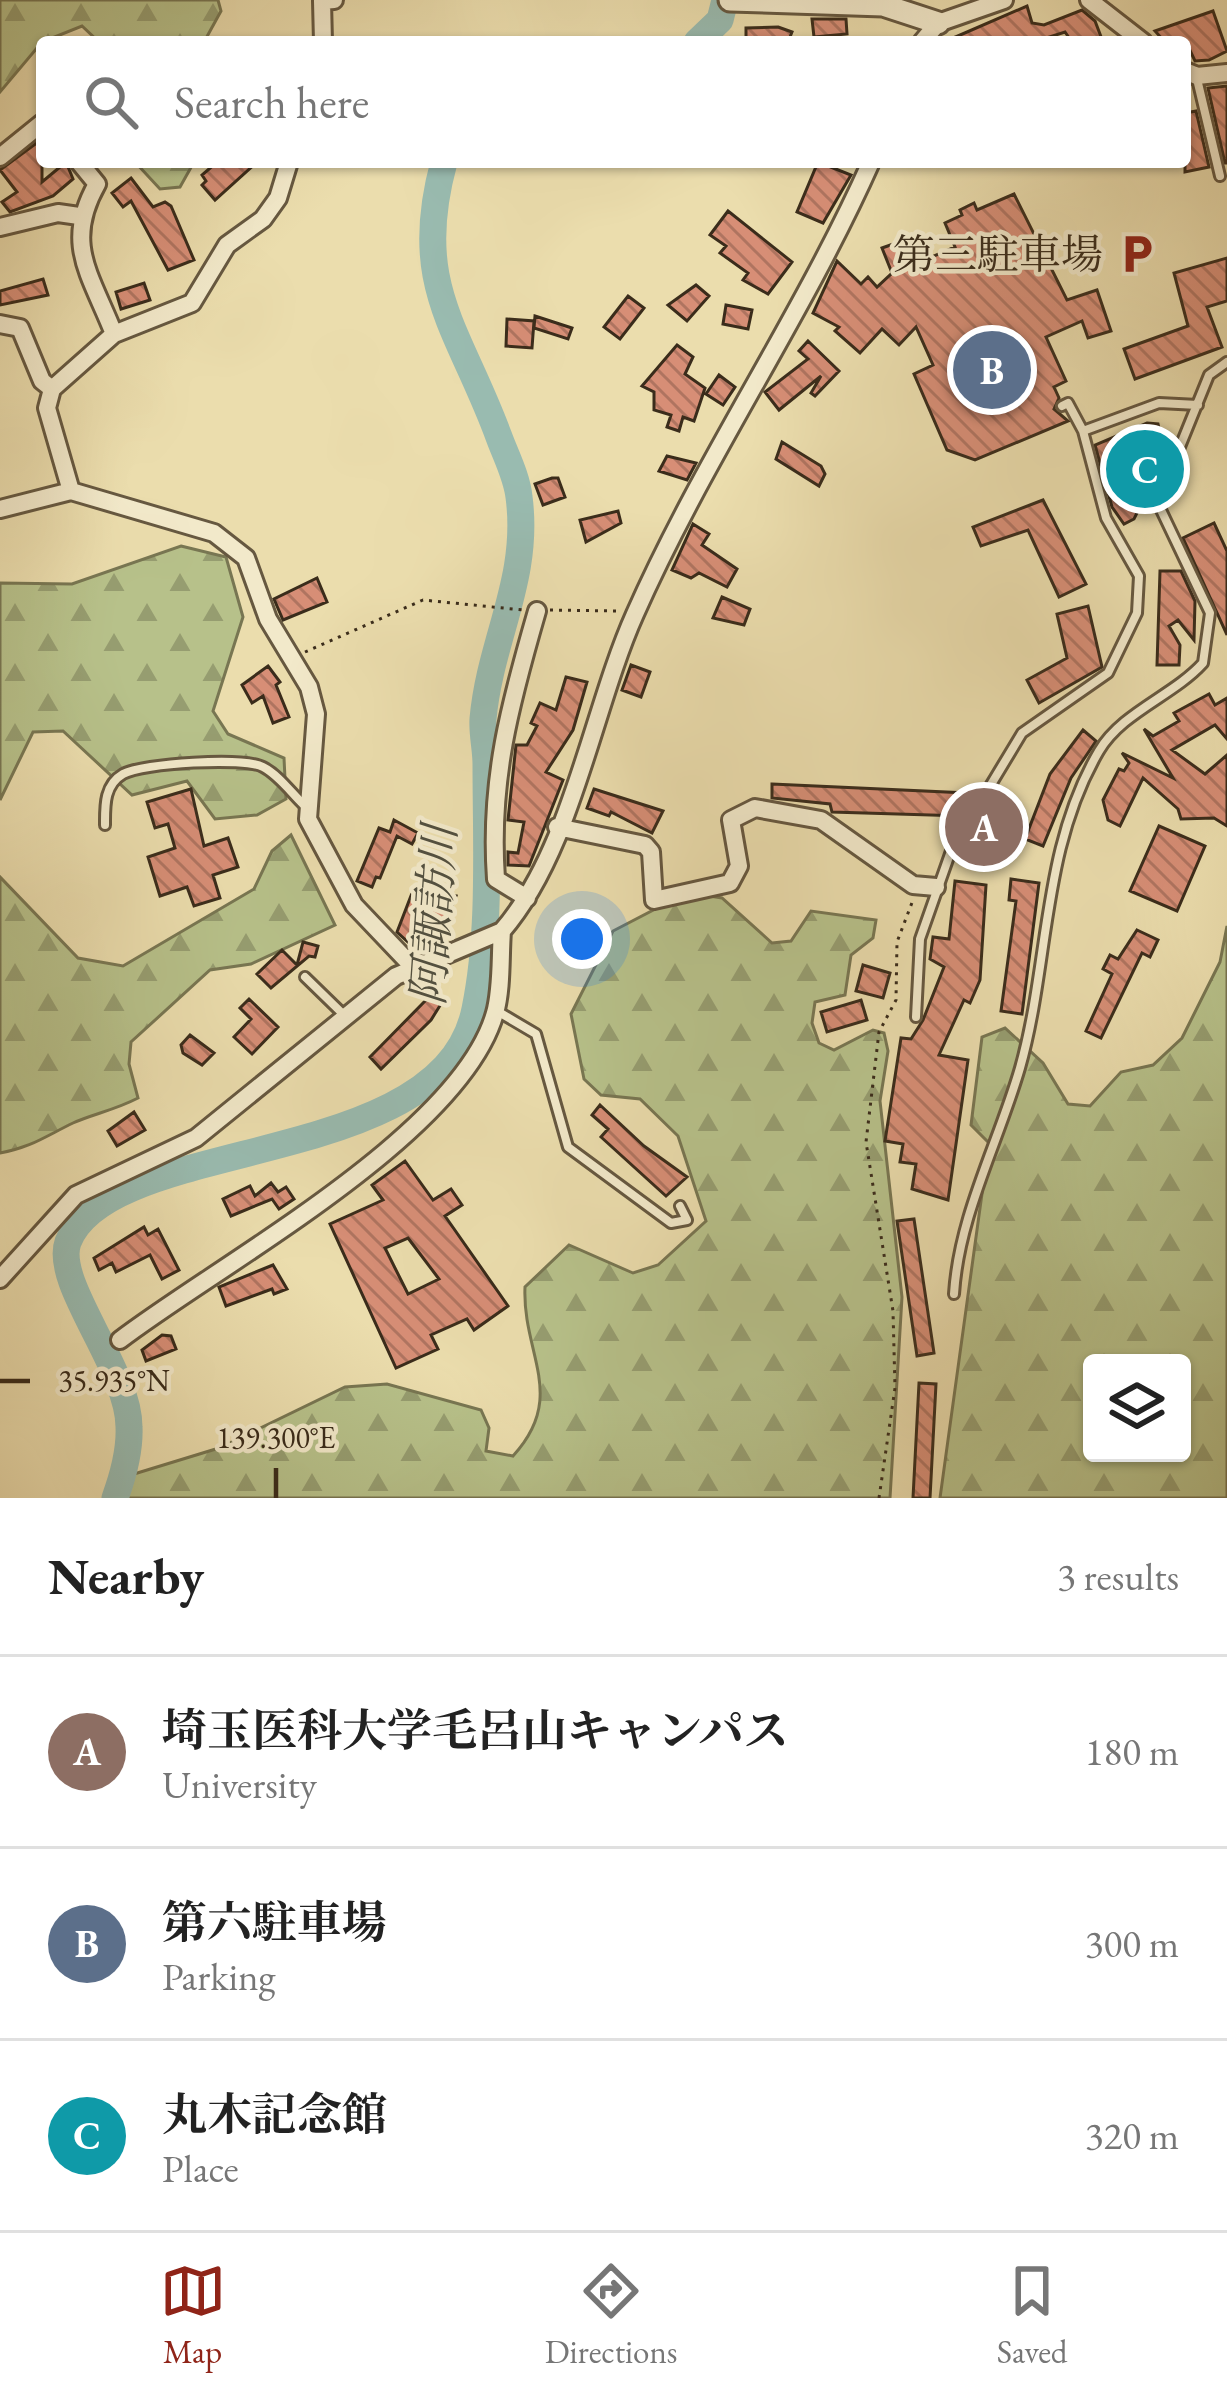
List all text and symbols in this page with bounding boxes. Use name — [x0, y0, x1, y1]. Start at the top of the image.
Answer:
search box — [36, 36, 1191, 168]
icon: search — [78, 69, 144, 135]
text: Search here — [174, 73, 369, 131]
place label: 第三駐車場 — [893, 227, 1103, 282]
parking icon: 第三駐車場 — [1114, 231, 1160, 277]
pin: B — [953, 325, 1031, 415]
pin: C — [1106, 424, 1184, 514]
pin: A — [945, 782, 1023, 872]
water label: 阿諏訪川 — [398, 818, 469, 1007]
your location — [552, 909, 612, 969]
map controls — [1083, 1354, 1191, 1462]
button: layers — [1083, 1354, 1191, 1462]
text: 35.935°N — [58, 1361, 170, 1400]
text: 139.300°E — [217, 1418, 336, 1457]
text: Nearby — [48, 1543, 204, 1609]
text: 3 results — [1057, 1551, 1179, 1602]
text: 埼玉医科大学毛呂山キャンパス — [162, 1701, 789, 1759]
text: A — [73, 1726, 101, 1777]
text: 180 m — [1085, 1726, 1179, 1777]
text: University — [162, 1759, 317, 1810]
text: 第六駐車場 — [162, 1893, 387, 1951]
text: B — [75, 1918, 99, 1969]
text: 300 m — [1085, 1918, 1179, 1969]
text: Parking — [162, 1951, 276, 2002]
text: 丸木記念館 — [162, 2085, 387, 2143]
text: C — [73, 2110, 101, 2161]
text: 320 m — [1085, 2110, 1179, 2161]
text: Place — [162, 2143, 239, 2194]
tab: Map — [160, 2258, 226, 2373]
tab: Directions — [545, 2258, 678, 2373]
tab: Saved — [997, 2258, 1067, 2373]

